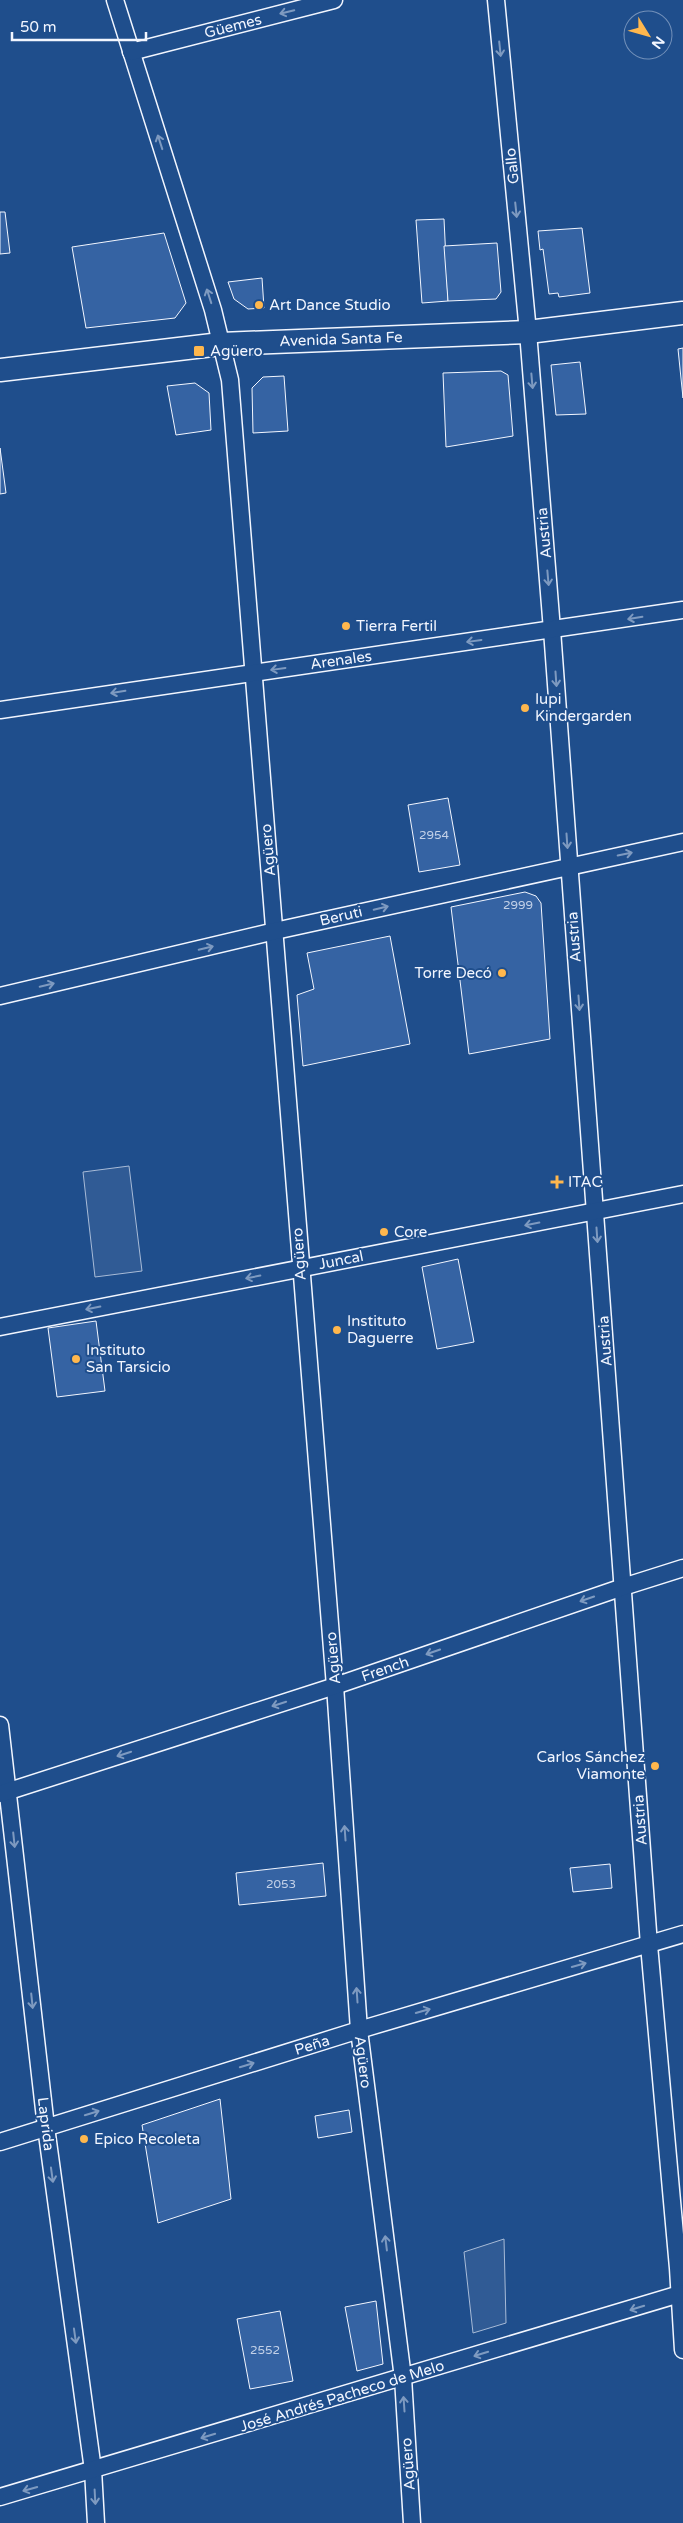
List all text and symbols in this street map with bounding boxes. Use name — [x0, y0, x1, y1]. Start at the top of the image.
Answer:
one-way arrow — [279, 8, 295, 17]
scale bar — [12, 10, 146, 42]
street label: Güemes — [202, 10, 264, 42]
north arrow — [623, 10, 673, 60]
text: 50 m — [20, 18, 57, 36]
text: N — [648, 33, 668, 52]
one-way arrow — [495, 40, 505, 56]
one-way arrow — [154, 134, 164, 150]
street label: Gallo — [501, 147, 523, 185]
one-way arrow — [511, 202, 521, 218]
one-way arrow — [204, 289, 213, 305]
place label: Art Dance Studio — [269, 296, 391, 314]
marker: Art Dance Studio — [253, 299, 265, 311]
street label: Avenida Santa Fe — [279, 328, 403, 350]
place label: Agüero — [210, 342, 263, 360]
marker: Agüero — [192, 344, 206, 358]
one-way arrow — [527, 372, 537, 388]
street label: Austria — [533, 507, 555, 559]
one-way arrow — [543, 569, 553, 585]
one-way arrow — [627, 613, 643, 623]
place label: Tierra Fertil — [356, 617, 437, 635]
marker: Tierra Fertil — [340, 620, 352, 632]
one-way arrow — [466, 637, 482, 647]
street label: Arenales — [309, 647, 373, 673]
one-way arrow — [271, 664, 287, 674]
one-way arrow — [551, 671, 560, 687]
one-way arrow — [110, 688, 126, 698]
place label: Iupi Kindergarden — [535, 690, 632, 725]
marker: Iupi Kindergarden — [519, 702, 531, 714]
street label: Agüero — [257, 823, 279, 877]
house number: 2954 — [419, 828, 450, 842]
one-way arrow — [562, 833, 572, 849]
one-way arrow — [617, 849, 633, 858]
house number: 2999 — [503, 898, 533, 912]
street label: Beruti — [318, 902, 364, 930]
one-way arrow — [373, 902, 389, 912]
street label: Austria — [563, 911, 585, 963]
one-way arrow — [197, 943, 213, 952]
place label: Torre Decó — [415, 964, 492, 982]
marker: Torre Decó — [496, 967, 508, 979]
one-way arrow — [39, 980, 55, 989]
one-way arrow — [575, 995, 584, 1011]
place label: ITAC — [568, 1173, 602, 1191]
marker: ITAC — [550, 1175, 564, 1189]
one-way arrow — [525, 1220, 541, 1229]
place label: Core — [394, 1223, 427, 1241]
marker: Core — [378, 1226, 390, 1238]
street label: Agüero — [288, 1227, 310, 1281]
one-way arrow — [593, 1227, 602, 1243]
street label: Juncal — [317, 1247, 365, 1273]
one-way arrow — [245, 1273, 261, 1283]
one-way arrow — [86, 1304, 102, 1314]
place label: Instituto Daguerre — [347, 1312, 413, 1347]
street label: Austria — [594, 1315, 616, 1367]
marker: Instituto Daguerre — [331, 1324, 343, 1336]
place label: Instituto San Tarsicio — [86, 1341, 171, 1376]
marker: Instituto San Tarsicio — [70, 1353, 82, 1365]
one-way arrow — [579, 1595, 595, 1604]
street label: Agüero — [322, 1631, 344, 1685]
one-way arrow — [426, 1648, 441, 1657]
street label: French — [359, 1653, 411, 1685]
one-way arrow — [271, 1700, 287, 1710]
place label: Carlos Sánchez Viamonte — [537, 1748, 645, 1783]
one-way arrow — [117, 1750, 133, 1759]
marker: Carlos Sánchez Viamonte — [649, 1760, 661, 1772]
street label: Austria — [629, 1794, 651, 1846]
one-way arrow — [341, 1825, 350, 1841]
one-way arrow — [9, 1831, 19, 1847]
house number: 2053 — [266, 1877, 296, 1891]
one-way arrow — [570, 1960, 586, 1970]
one-way arrow — [352, 1987, 361, 2003]
one-way arrow — [27, 1993, 37, 2009]
one-way arrow — [414, 2006, 430, 2016]
street label: Peña — [292, 2031, 332, 2059]
street label: Agüero — [351, 2035, 375, 2089]
one-way arrow — [239, 2059, 255, 2069]
street label: Laprida — [34, 2096, 58, 2152]
one-way arrow — [84, 2107, 100, 2117]
place label: Epico Recoleta — [94, 2130, 200, 2148]
marker: Epico Recoleta — [78, 2133, 90, 2145]
one-way arrow — [48, 2167, 58, 2183]
one-way arrow — [381, 2235, 391, 2251]
one-way arrow — [629, 2303, 645, 2313]
one-way arrow — [70, 2328, 80, 2344]
house number: 2552 — [250, 2343, 280, 2357]
one-way arrow — [473, 2350, 489, 2360]
street label: José Andrés Pacheco de Melo — [238, 2356, 446, 2436]
one-way arrow — [400, 2397, 409, 2413]
one-way arrow — [200, 2432, 216, 2442]
street label: Agüero — [397, 2437, 419, 2491]
one-way arrow — [22, 2484, 38, 2494]
one-way arrow — [90, 2489, 99, 2505]

